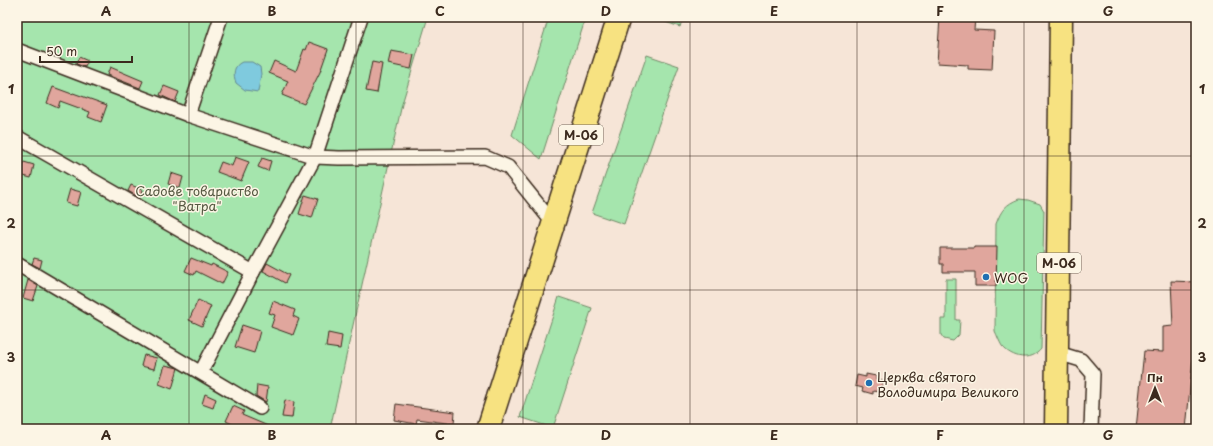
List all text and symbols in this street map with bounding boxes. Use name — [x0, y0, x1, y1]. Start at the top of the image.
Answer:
text: A — [101, 1, 111, 20]
text: B — [268, 1, 277, 20]
text: C — [435, 1, 445, 20]
text: D — [601, 1, 611, 20]
text: E — [770, 1, 778, 20]
text: F — [936, 1, 944, 20]
text: G — [1103, 1, 1113, 20]
scale bar — [40, 38, 132, 64]
text: 50 m — [46, 42, 77, 60]
text: 1 — [8, 79, 14, 98]
text: 1 — [1199, 79, 1205, 98]
road number: М-06 — [559, 125, 603, 145]
park label: Садове товариство "Ватра" — [135, 181, 259, 215]
text: 2 — [6, 213, 16, 232]
text: 2 — [1197, 213, 1207, 232]
road number: М-06 — [1037, 253, 1081, 273]
place label: WOG — [994, 268, 1028, 287]
marker: WOG — [981, 272, 991, 282]
text: 3 — [7, 347, 16, 366]
text: 3 — [1198, 347, 1207, 366]
place label: Церква святого Володимира Великого — [877, 367, 1019, 401]
north arrow — [1135, 368, 1175, 408]
text: Пн — [1147, 369, 1163, 386]
marker: Церква святого Володимира Великого — [864, 378, 874, 388]
text: A — [101, 425, 111, 444]
text: B — [268, 425, 277, 444]
text: C — [435, 425, 445, 444]
text: D — [601, 425, 611, 444]
text: E — [770, 425, 778, 444]
text: F — [936, 425, 944, 444]
text: G — [1103, 425, 1113, 444]

